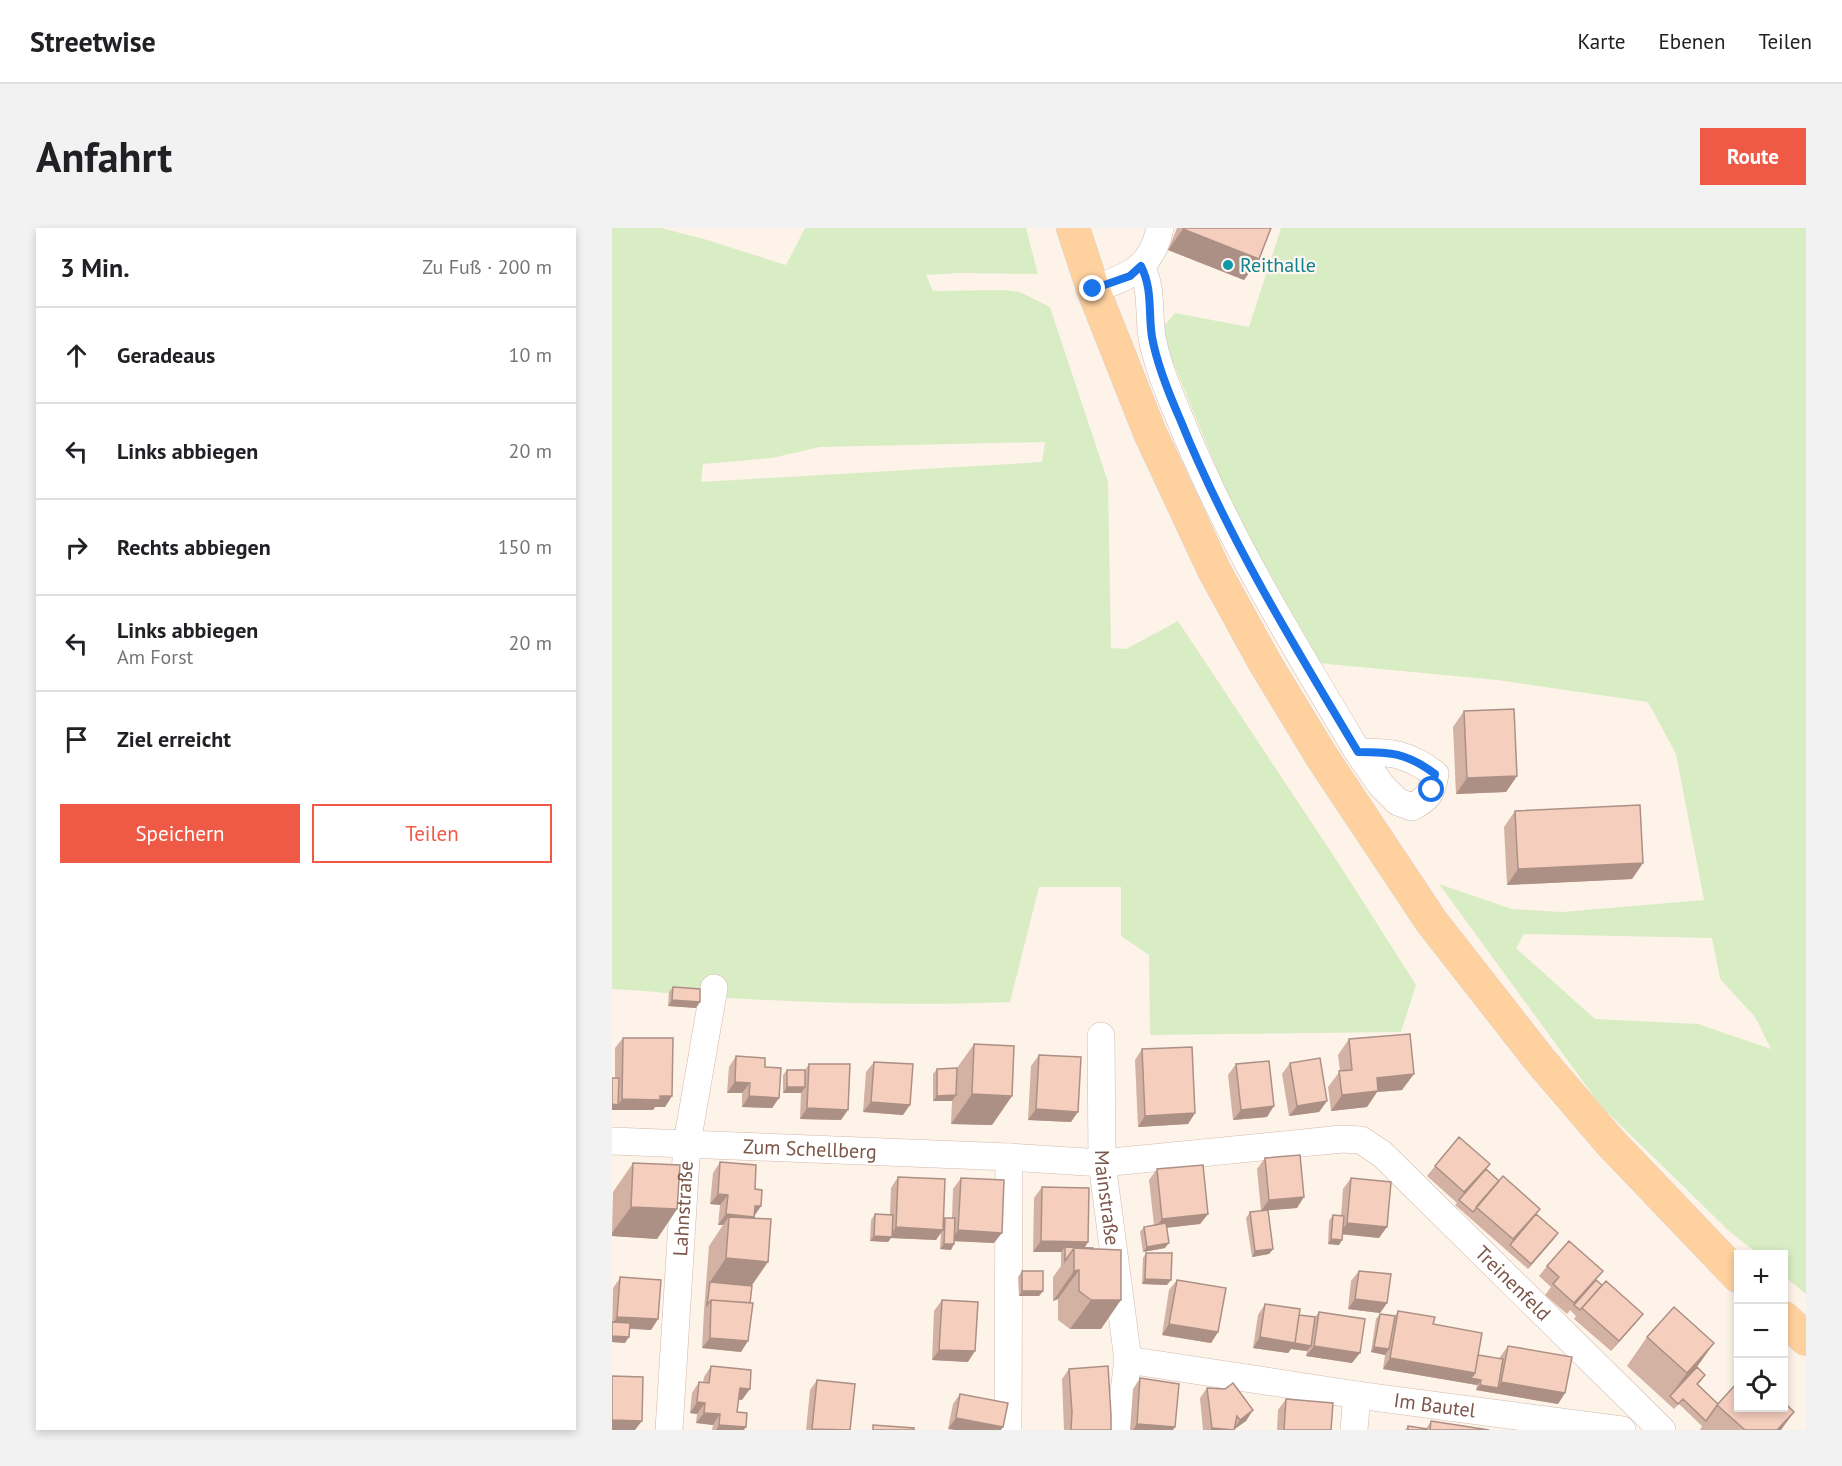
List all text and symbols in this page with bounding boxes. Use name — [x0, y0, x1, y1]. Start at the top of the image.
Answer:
text: Streetwise — [30, 23, 156, 60]
text: Karte — [1578, 28, 1626, 55]
text: Ebenen — [1659, 28, 1725, 55]
text: Teilen — [1758, 28, 1812, 55]
button: Route — [1700, 128, 1806, 185]
text: Anfahrt — [36, 129, 172, 184]
text: 3 Min. — [60, 251, 130, 284]
place label: Reithalle — [1240, 252, 1316, 278]
text: Zu Fuß · 200 m — [422, 254, 552, 280]
marker: Reithalle — [1221, 258, 1235, 272]
route end — [1079, 275, 1105, 301]
icon: ahead — [60, 339, 93, 372]
text: Geradeaus — [117, 341, 215, 369]
text: 10 m — [509, 342, 552, 368]
icon: left — [60, 435, 93, 468]
text: Links abbiegen — [117, 437, 258, 465]
text: 20 m — [509, 438, 552, 464]
icon: right — [60, 531, 93, 564]
text: Rechts abbiegen — [117, 533, 271, 561]
text: 150 m — [498, 534, 552, 560]
text: Links abbiegen — [117, 616, 258, 644]
icon: left — [60, 627, 93, 660]
text: 20 m — [509, 630, 552, 656]
text: Am Forst — [117, 644, 193, 670]
icon: arrive — [60, 723, 93, 756]
text: Ziel erreicht — [117, 725, 231, 753]
route start — [1418, 776, 1444, 802]
button: Speichern — [60, 804, 300, 863]
button: Teilen — [312, 804, 552, 863]
street label: Zum Schellberg — [742, 1133, 877, 1165]
street label: Mainstraße — [1089, 1150, 1126, 1247]
street label: Lahnstraße — [667, 1160, 699, 1257]
street label: Treinenfeld — [1470, 1240, 1557, 1326]
map controls — [1734, 1250, 1788, 1412]
button: + — [1734, 1250, 1788, 1304]
button: − — [1734, 1304, 1788, 1358]
button: locate — [1734, 1358, 1788, 1412]
street label: Im Bautel — [1392, 1387, 1477, 1424]

